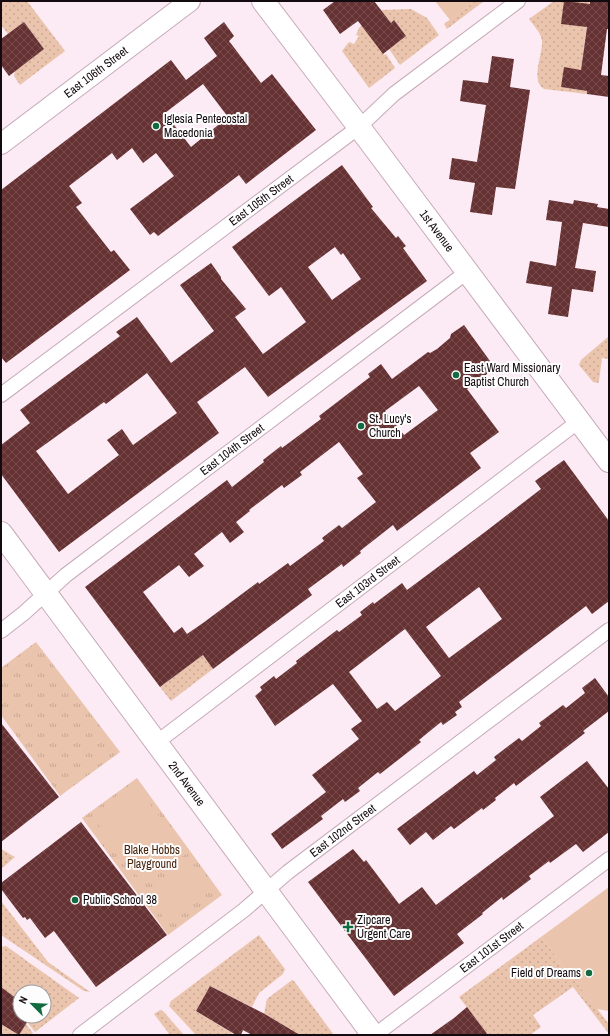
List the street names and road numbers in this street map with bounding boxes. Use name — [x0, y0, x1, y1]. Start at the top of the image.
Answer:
street label: East 106th Street — [61, 43, 131, 102]
street label: East 105th Street — [226, 171, 297, 229]
street label: 1st Avenue — [416, 206, 458, 255]
street label: East 104th Street — [197, 420, 268, 479]
street label: East 103rd Street — [332, 552, 403, 612]
street label: 2nd Avenue — [165, 758, 209, 809]
street label: East 102nd Street — [306, 800, 379, 861]
street label: East 101st Street — [457, 918, 527, 976]

